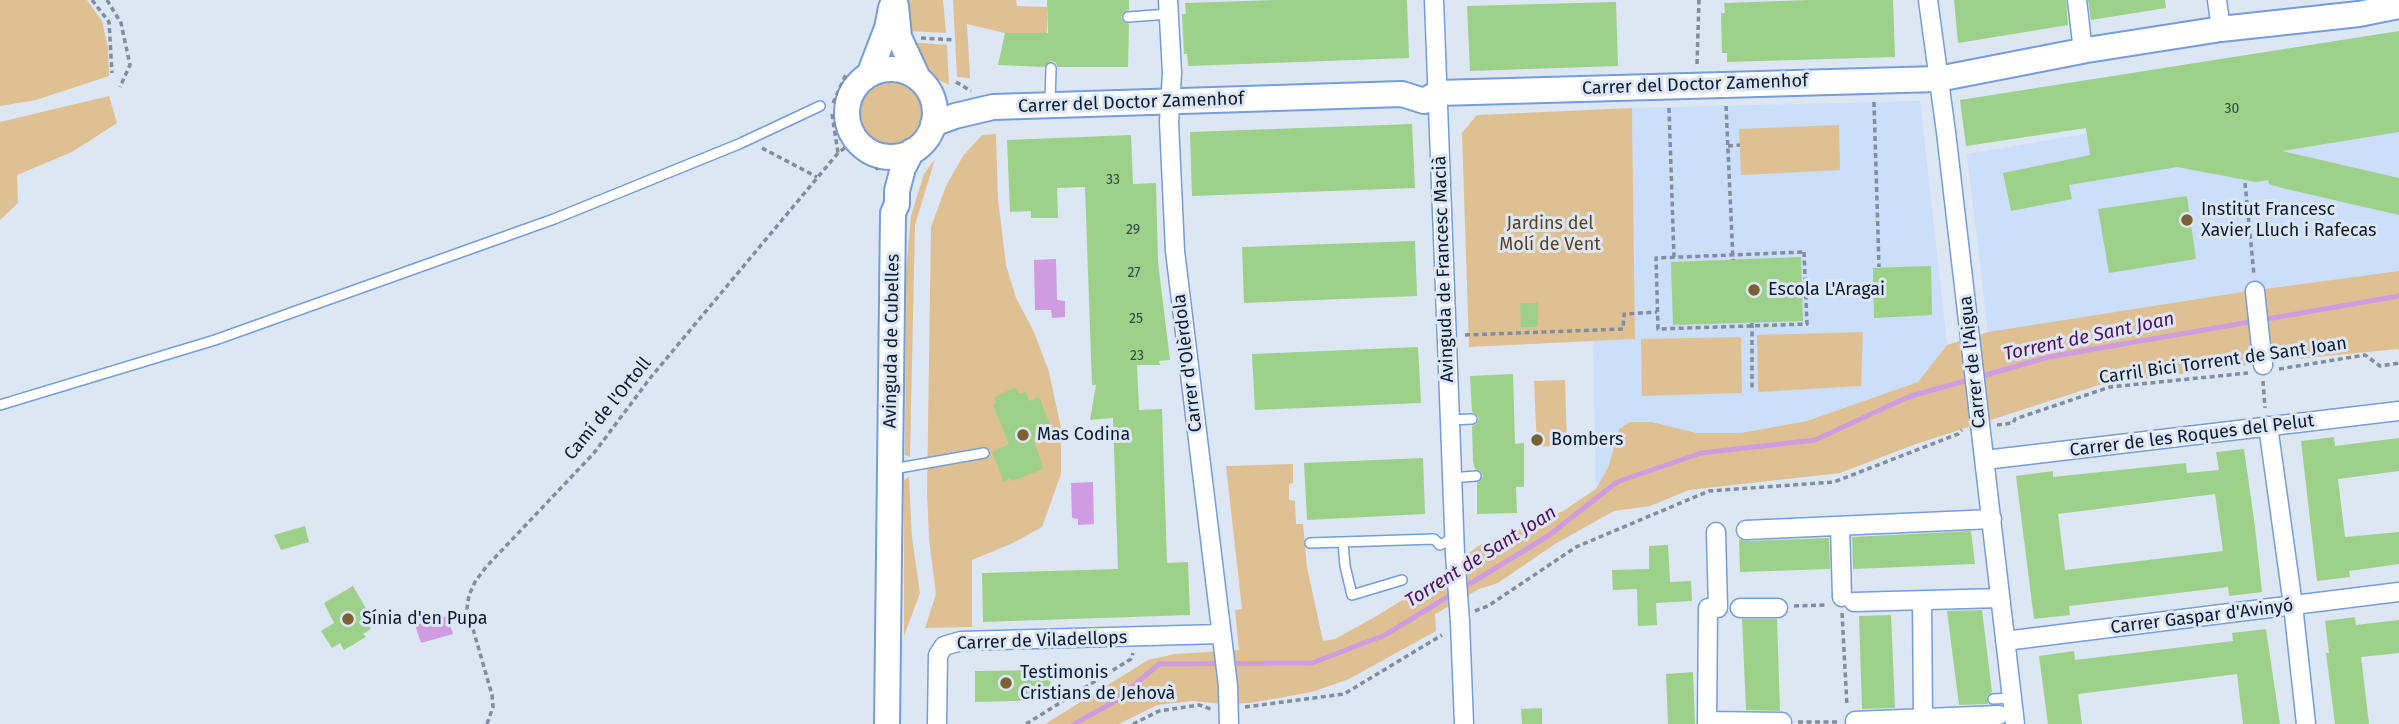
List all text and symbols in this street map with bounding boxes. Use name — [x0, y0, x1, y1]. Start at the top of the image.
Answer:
street label: Carrer del Doctor Zamenhof — [1582, 70, 1808, 100]
street label: Carrer del Doctor Zamenhof — [1018, 88, 1244, 118]
house number: 30 — [2225, 101, 2239, 117]
street label: Avinguda de Francesc Macià — [1429, 155, 1459, 383]
house number: 33 — [1106, 172, 1120, 188]
place label: Institut Francesc Xavier Lluch i Rafecas — [2201, 199, 2376, 242]
marker: Institut Francesc Xavier Lluch i Rafecas — [2179, 212, 2195, 228]
park label: Jardins del Molí de Vent — [1499, 213, 1601, 256]
house number: 29 — [1126, 222, 1140, 238]
street label: Avinguda de Cubelles — [880, 254, 904, 428]
house number: 27 — [1127, 265, 1141, 281]
place label: Escola L'Aragai — [1768, 279, 1885, 301]
marker: Escola L'Aragai — [1746, 282, 1762, 298]
street label: Carrer d'Olèrdola — [1169, 293, 1207, 433]
street label: Carrer de l'Aigua — [1955, 295, 1991, 429]
water label: Torrent de Sant Joan — [2001, 308, 2177, 366]
house number: 25 — [1129, 311, 1143, 327]
street label: Carril Bici Torrent de Sant Joan — [2098, 333, 2348, 389]
house number: 23 — [1130, 348, 1144, 364]
street label: Camí de l'Ortoll — [560, 353, 656, 465]
street label: Carrer de les Roques del Pelut — [2069, 410, 2315, 462]
place label: Mas Codina — [1037, 424, 1130, 446]
marker: Mas Codina — [1015, 427, 1031, 443]
place label: Bombers — [1551, 429, 1623, 451]
marker: Bombers — [1529, 432, 1545, 448]
water label: Torrent de Sant Joan — [1401, 501, 1561, 613]
street label: Carrer Gaspar d'Avinyó — [2109, 595, 2295, 639]
place label: Sínia d'en Pupa — [362, 608, 487, 630]
marker: Sínia d'en Pupa — [340, 611, 356, 627]
street label: Carrer de Viladellops — [956, 627, 1128, 655]
place label: Testimonis Cristians de Jehovà — [1020, 662, 1175, 704]
marker: Testimonis Cristians de Jehovà — [998, 675, 1014, 691]

